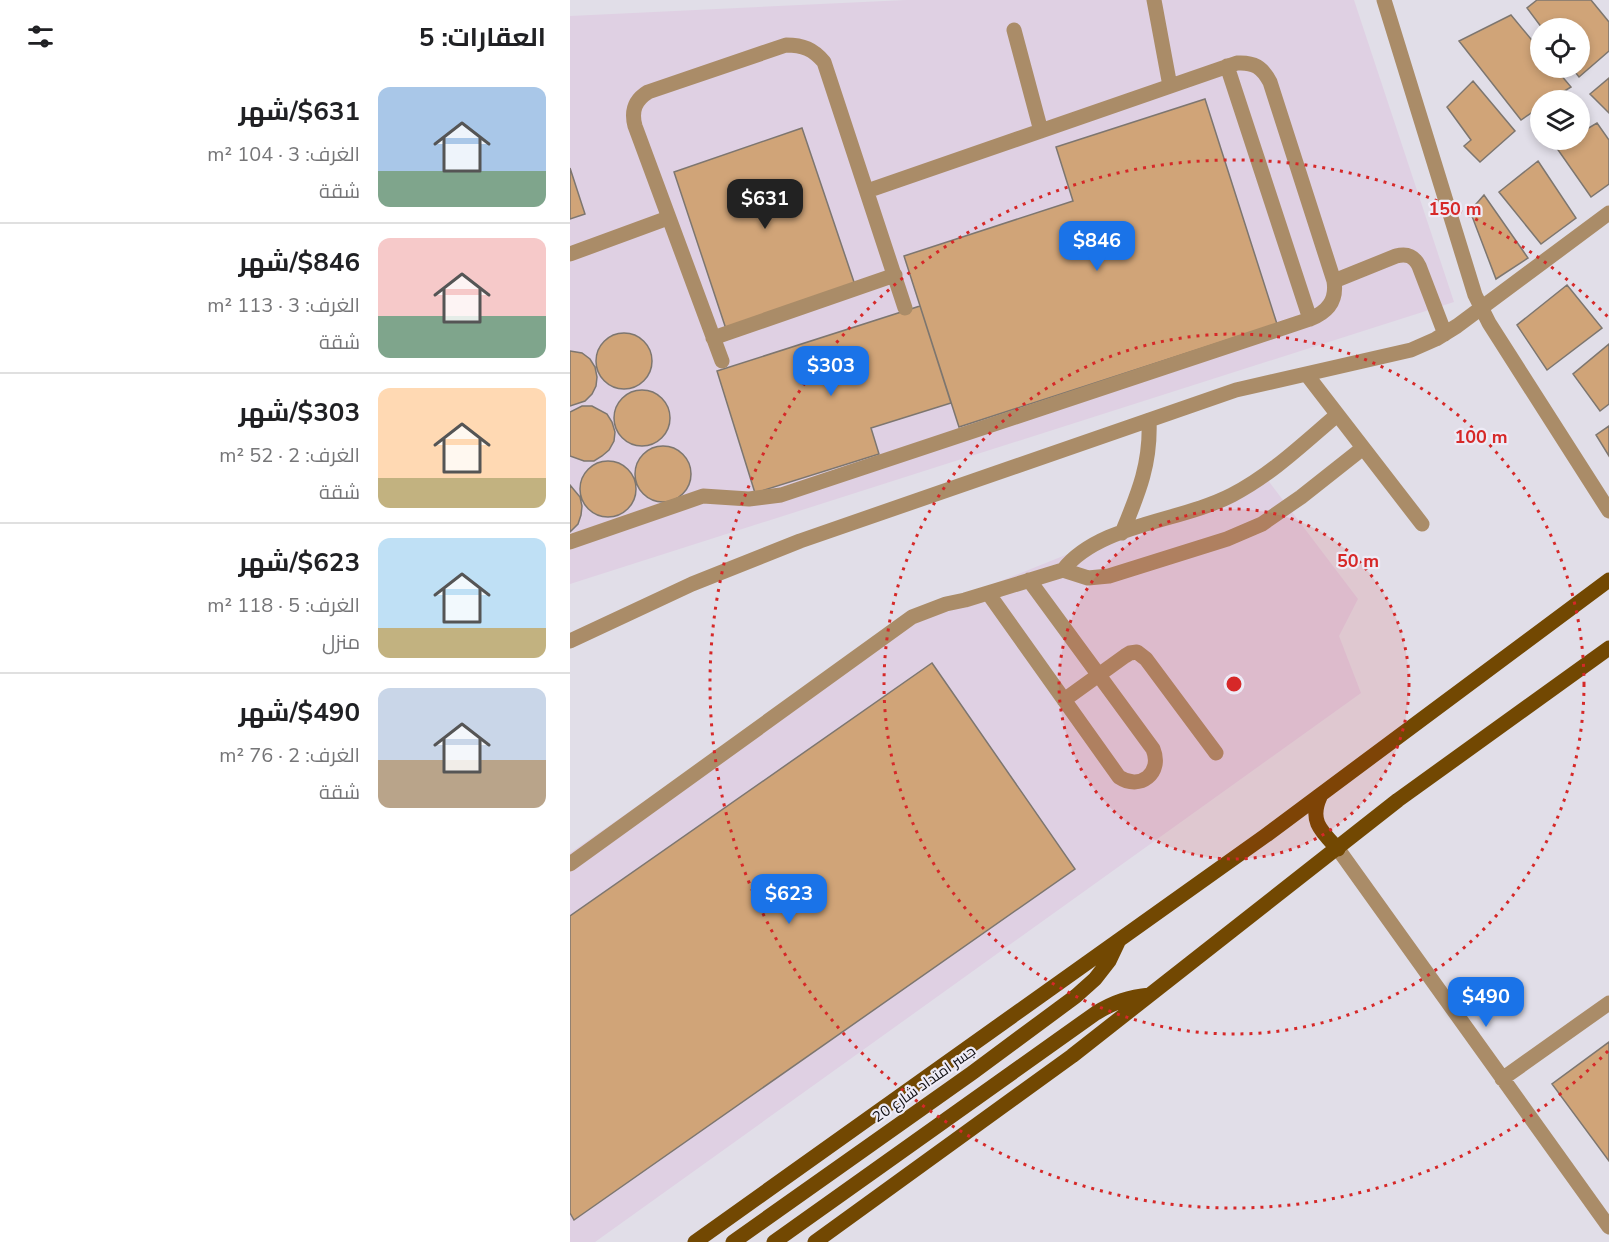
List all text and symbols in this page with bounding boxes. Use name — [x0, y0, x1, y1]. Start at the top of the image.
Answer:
map controls — [1530, 18, 1590, 150]
button: locate — [1530, 18, 1590, 78]
icon: filters — [24, 20, 57, 53]
text: العقارات: 5 — [419, 20, 546, 55]
button: layers — [1530, 90, 1590, 150]
text: $631/شهر — [239, 94, 360, 129]
icon: home — [426, 111, 498, 183]
text: الغرف: 3 · 104 m² — [207, 141, 360, 168]
text: شقة — [319, 178, 360, 205]
pin: $631 — [729, 179, 801, 230]
text: $631 — [741, 185, 789, 212]
text: 150 m — [1428, 197, 1482, 221]
pin: $846 — [1061, 221, 1133, 272]
text: $846 — [1073, 227, 1121, 254]
text: $846/شهر — [239, 245, 360, 280]
icon: home — [426, 262, 498, 334]
text: الغرف: 3 · 113 m² — [207, 292, 360, 319]
text: شقة — [319, 329, 360, 356]
pin: $303 — [795, 346, 867, 397]
text: $303 — [807, 352, 855, 379]
text: $303/شهر — [239, 395, 360, 430]
icon: home — [426, 412, 498, 484]
text: 100 m — [1454, 425, 1508, 449]
text: الغرف: 2 · 52 m² — [219, 442, 360, 469]
text: شقة — [319, 479, 360, 506]
text: $623/شهر — [239, 545, 360, 580]
text: 50 m — [1337, 549, 1379, 573]
icon: home — [426, 562, 498, 634]
text: الغرف: 5 · 118 m² — [207, 592, 360, 619]
text: منزل — [322, 629, 360, 656]
centre of rings — [1224, 674, 1244, 694]
text: $490/شهر — [239, 695, 360, 730]
icon: home — [426, 712, 498, 784]
text: الغرف: 2 · 76 m² — [219, 742, 360, 769]
text: شقة — [319, 779, 360, 806]
pin: $623 — [753, 874, 825, 925]
text: $623 — [765, 880, 813, 907]
pin: $490 — [1450, 977, 1522, 1028]
text: $490 — [1462, 983, 1510, 1010]
street label: جسر امتداد شارع 20 — [869, 1041, 980, 1128]

